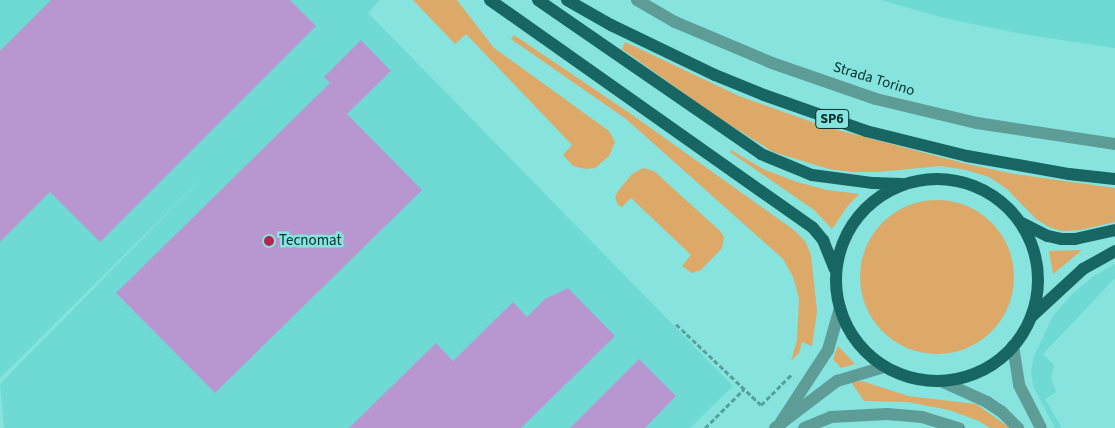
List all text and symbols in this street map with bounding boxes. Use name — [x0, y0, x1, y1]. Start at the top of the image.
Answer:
street label: Strada Torino — [831, 58, 917, 100]
road number: SP6 — [814, 108, 850, 130]
place label: Tecnomat — [279, 232, 342, 250]
marker: Tecnomat — [263, 235, 275, 247]

